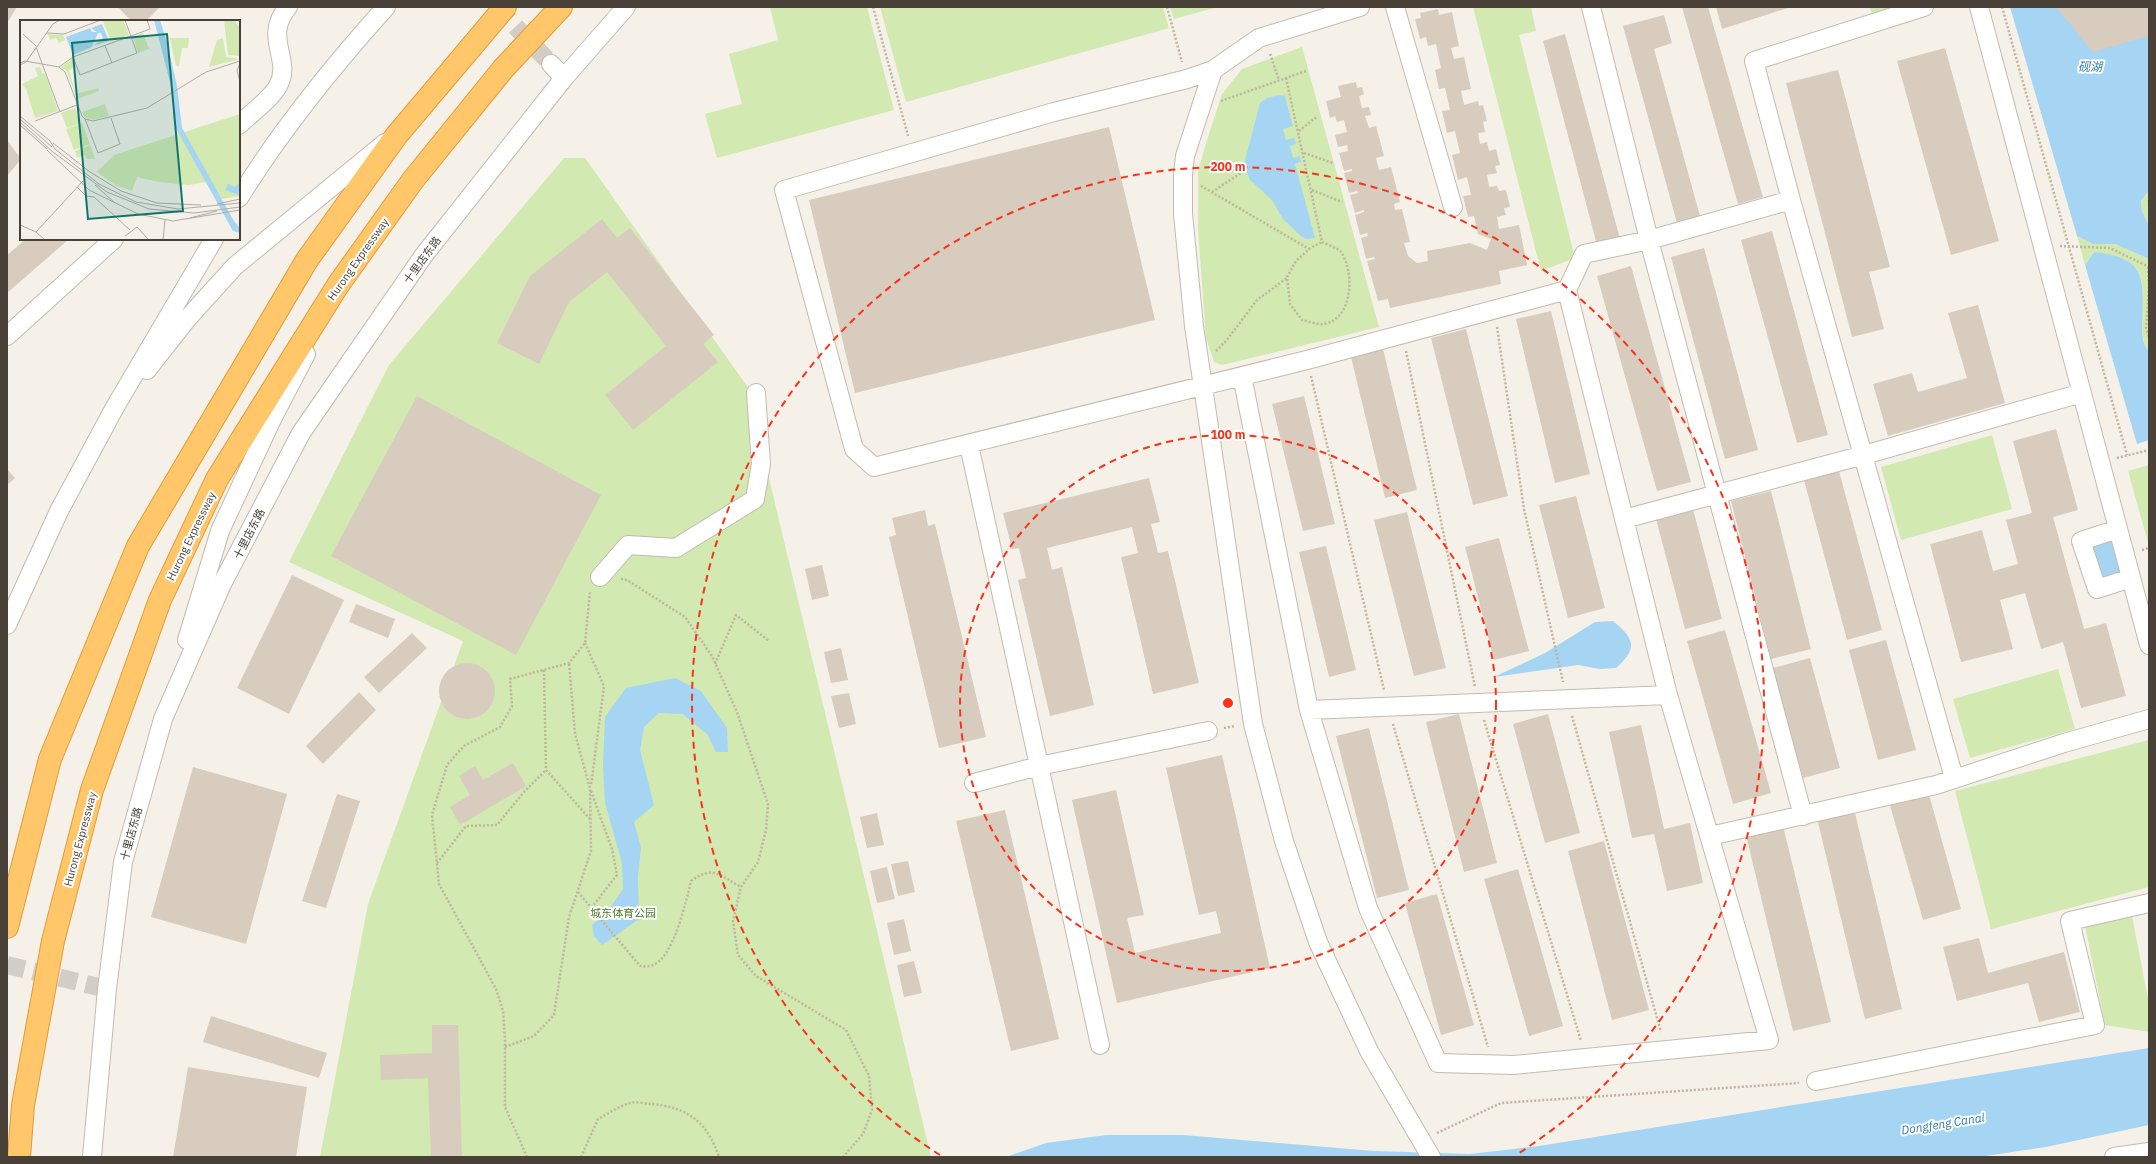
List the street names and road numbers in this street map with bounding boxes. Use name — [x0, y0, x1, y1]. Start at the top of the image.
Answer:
street label: Hurong Expressway — [324, 215, 392, 303]
street label: 十里店东路 — [400, 234, 444, 286]
street label: Hurong Expressway — [163, 489, 219, 583]
street label: 十里店东路 — [230, 506, 268, 562]
street label: Hurong Expressway — [61, 790, 99, 888]
street label: 十里店东路 — [117, 806, 145, 862]

